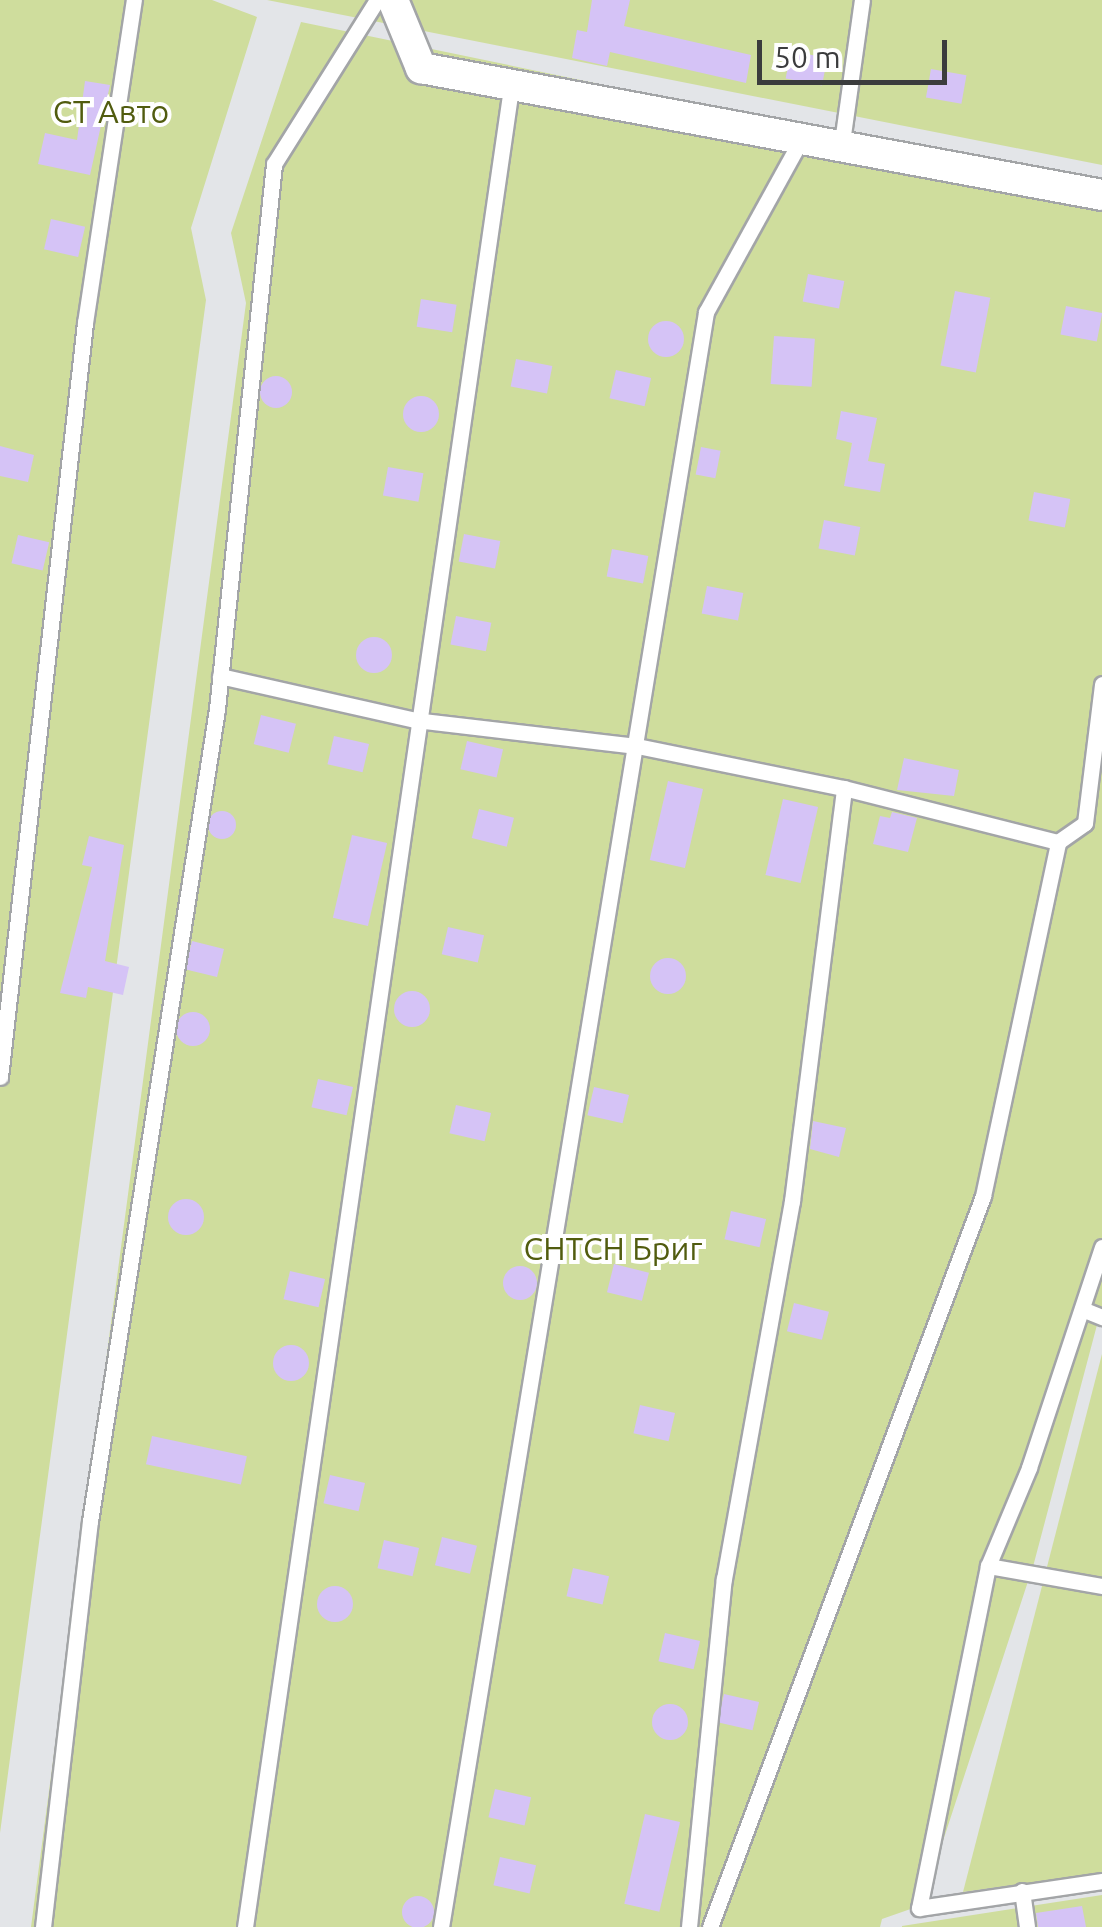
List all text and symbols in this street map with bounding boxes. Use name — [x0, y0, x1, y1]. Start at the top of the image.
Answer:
scale bar — [762, 20, 952, 82]
text: 50 m — [774, 40, 841, 74]
park label: СТ Авто — [53, 92, 169, 130]
park label: СНТСН Бриг — [524, 1229, 702, 1267]

